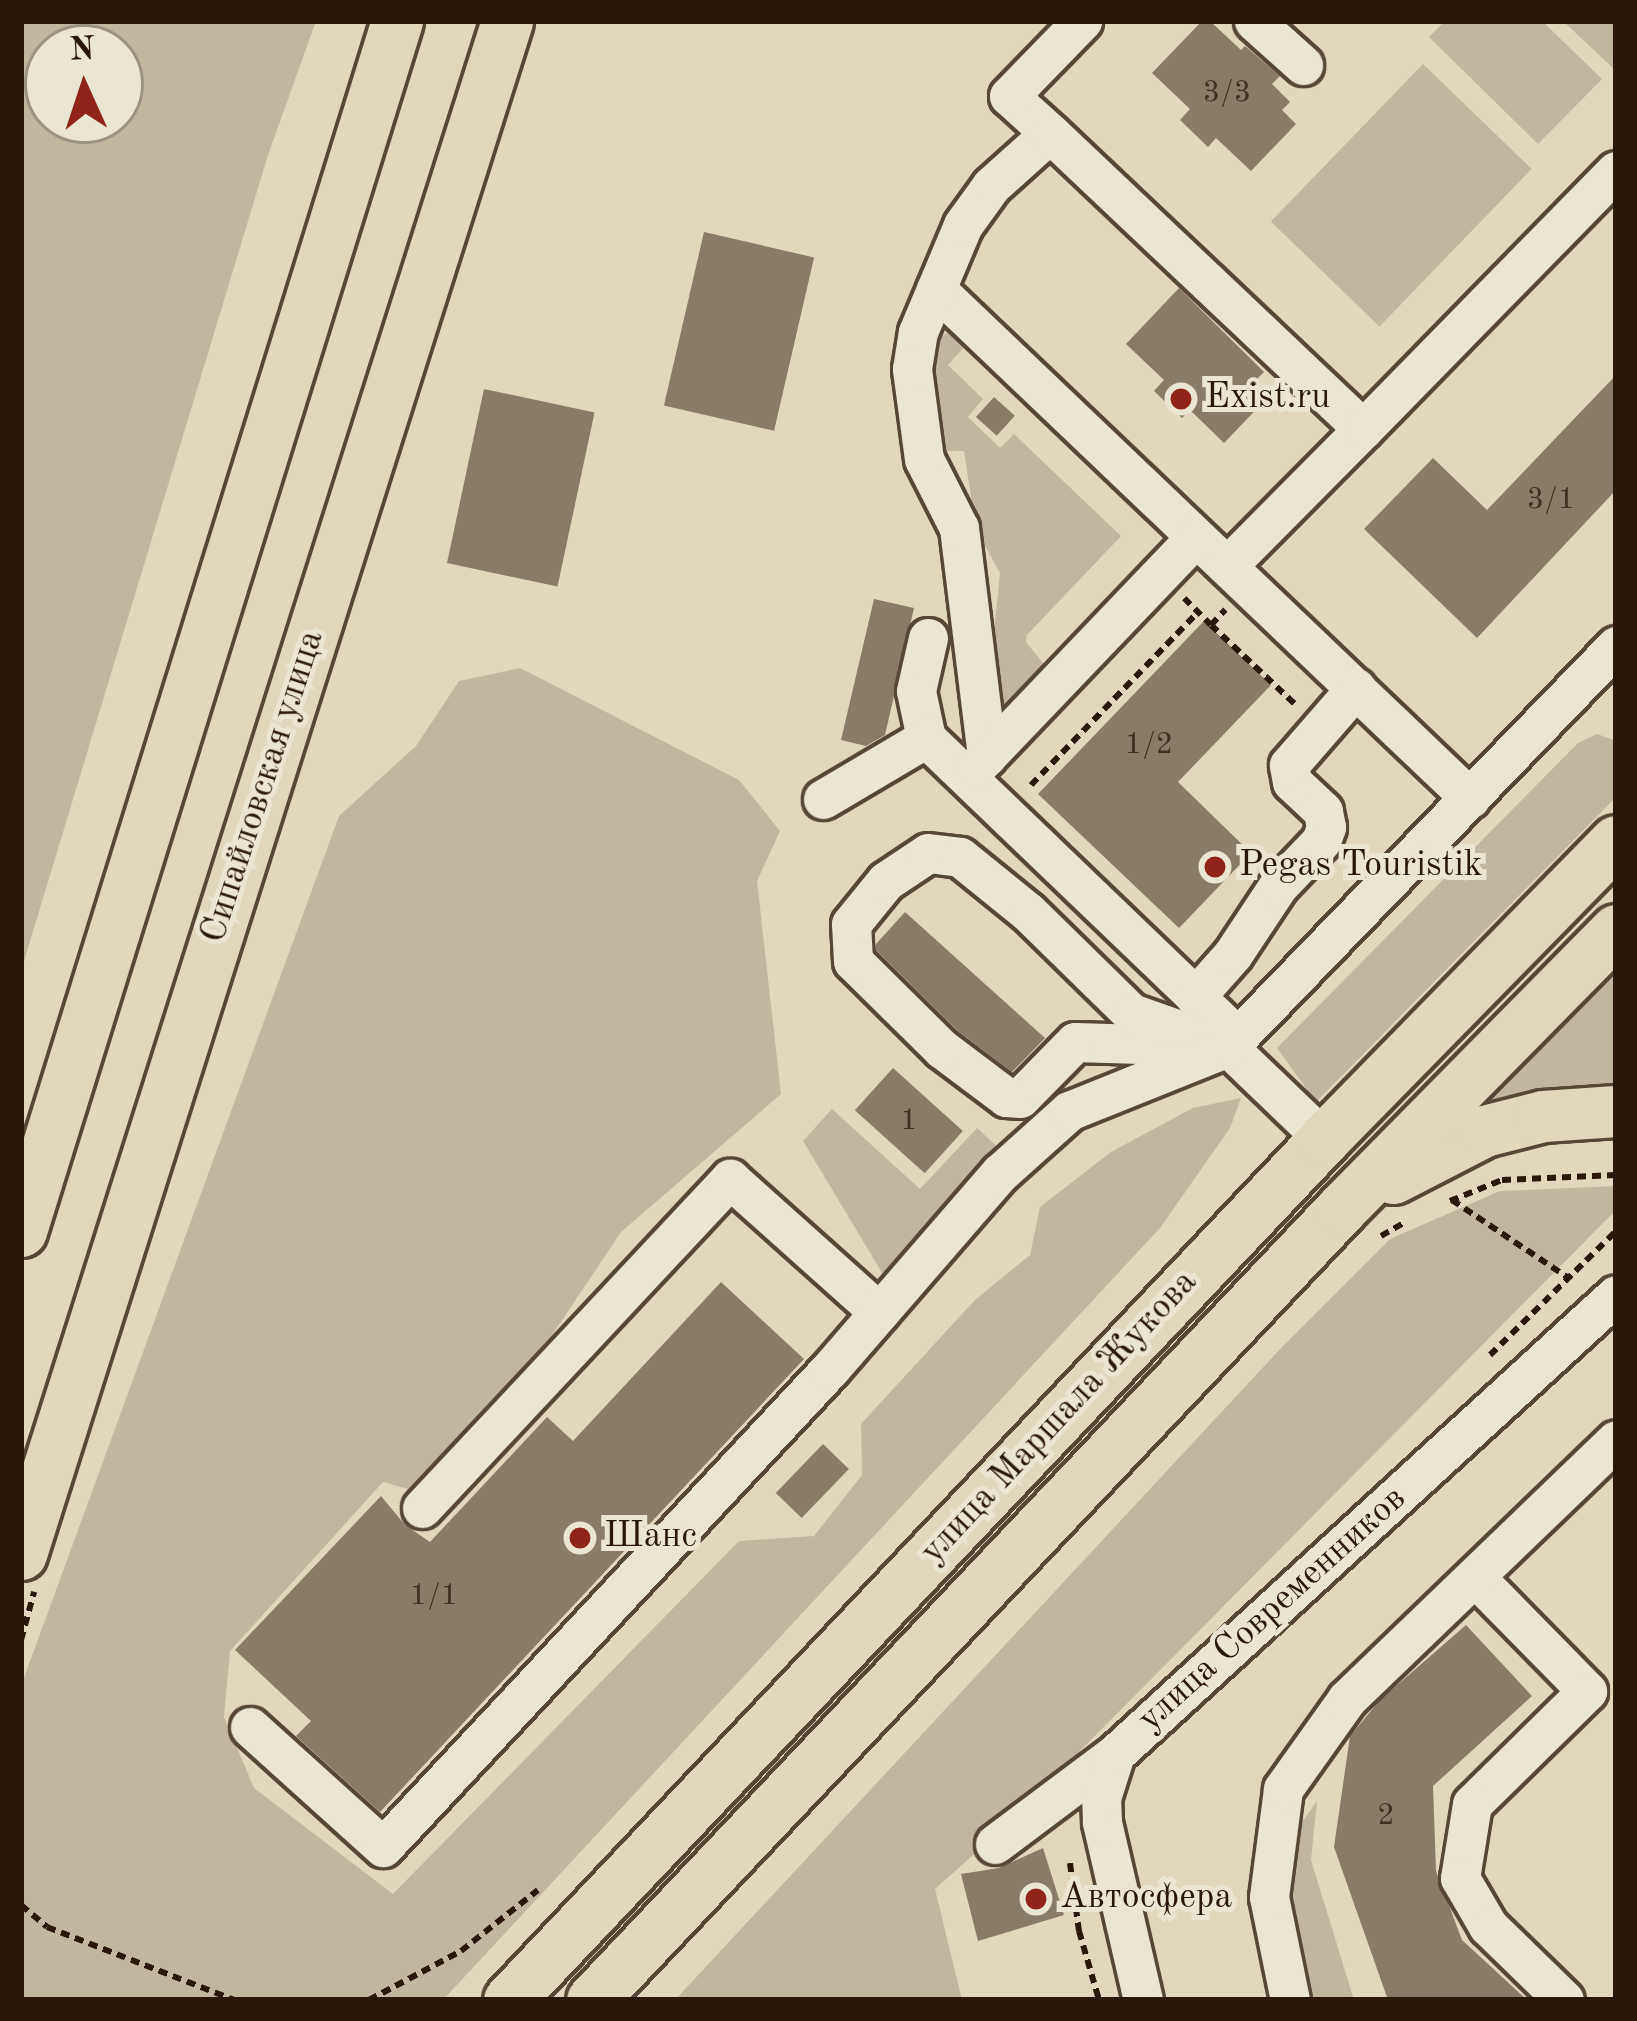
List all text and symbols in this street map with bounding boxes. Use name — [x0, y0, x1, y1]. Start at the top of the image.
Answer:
north arrow — [24, 24, 144, 144]
text: N — [69, 33, 96, 68]
house number: 3/3 — [1203, 75, 1251, 111]
place label: Exist.ru — [1205, 377, 1331, 421]
marker: Exist.ru — [1168, 386, 1194, 412]
house number: 3/1 — [1527, 482, 1575, 518]
street label: Сипайловская улица — [193, 625, 335, 949]
house number: 1/2 — [1125, 727, 1173, 763]
place label: Pegas Touristik — [1239, 845, 1483, 889]
marker: Pegas Touristik — [1202, 854, 1228, 880]
house number: 1 — [900, 1103, 918, 1139]
street label: улица Маршала Жукова — [912, 1262, 1208, 1574]
street label: улица Современников — [1130, 1478, 1416, 1742]
place label: Шанс — [604, 1516, 697, 1560]
marker: Шанс — [567, 1525, 593, 1551]
house number: 1/1 — [410, 1578, 458, 1614]
house number: 2 — [1377, 1798, 1395, 1834]
place label: Автосфера — [1060, 1877, 1232, 1921]
marker: Автосфера — [1023, 1886, 1049, 1912]

